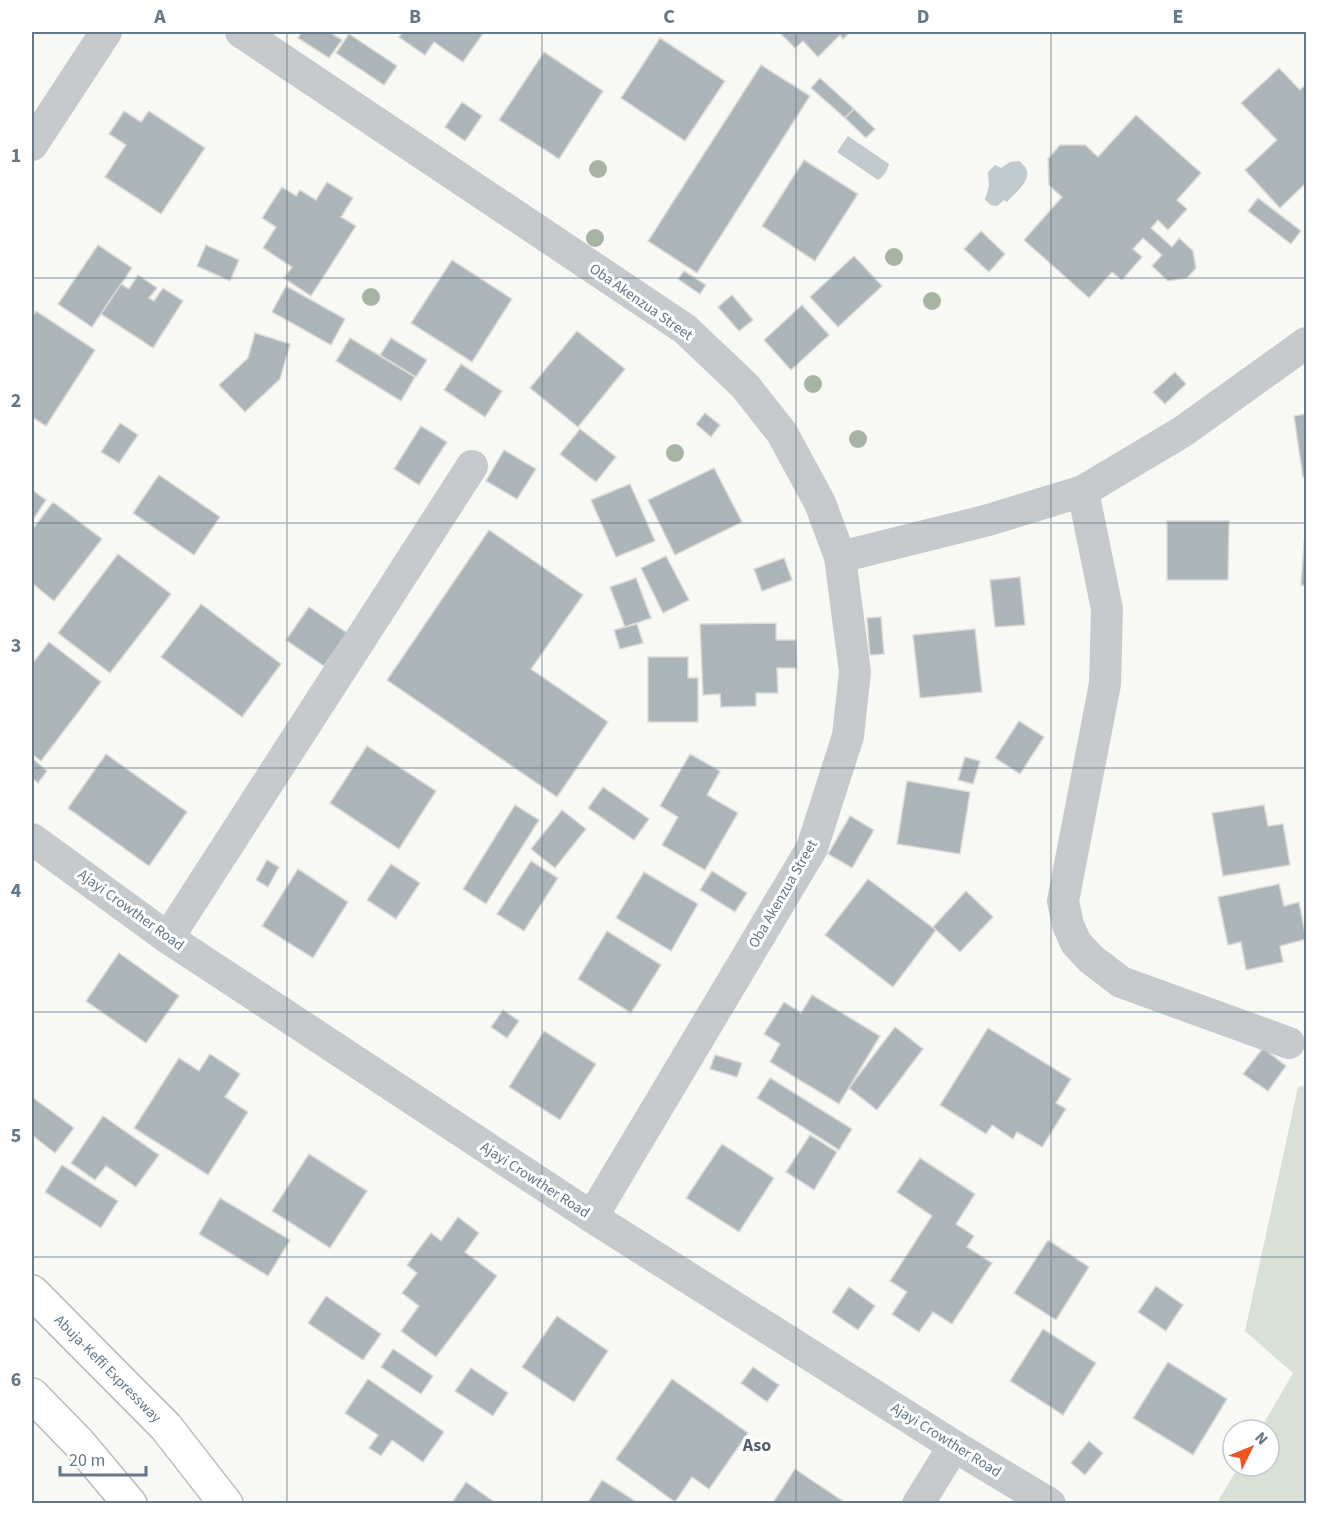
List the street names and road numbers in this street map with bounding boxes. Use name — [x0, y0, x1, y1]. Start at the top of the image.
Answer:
street label: Oba Akenzua Street — [585, 258, 697, 346]
street label: Oba Akenzua Street — [743, 836, 823, 952]
street label: Ajayi Crowther Road — [74, 864, 188, 956]
street label: Ajayi Crowther Road — [476, 1137, 594, 1223]
street label: Abuja-Keffi Expressway — [50, 1310, 167, 1427]
street label: Ajayi Crowther Road — [887, 1398, 1005, 1482]

